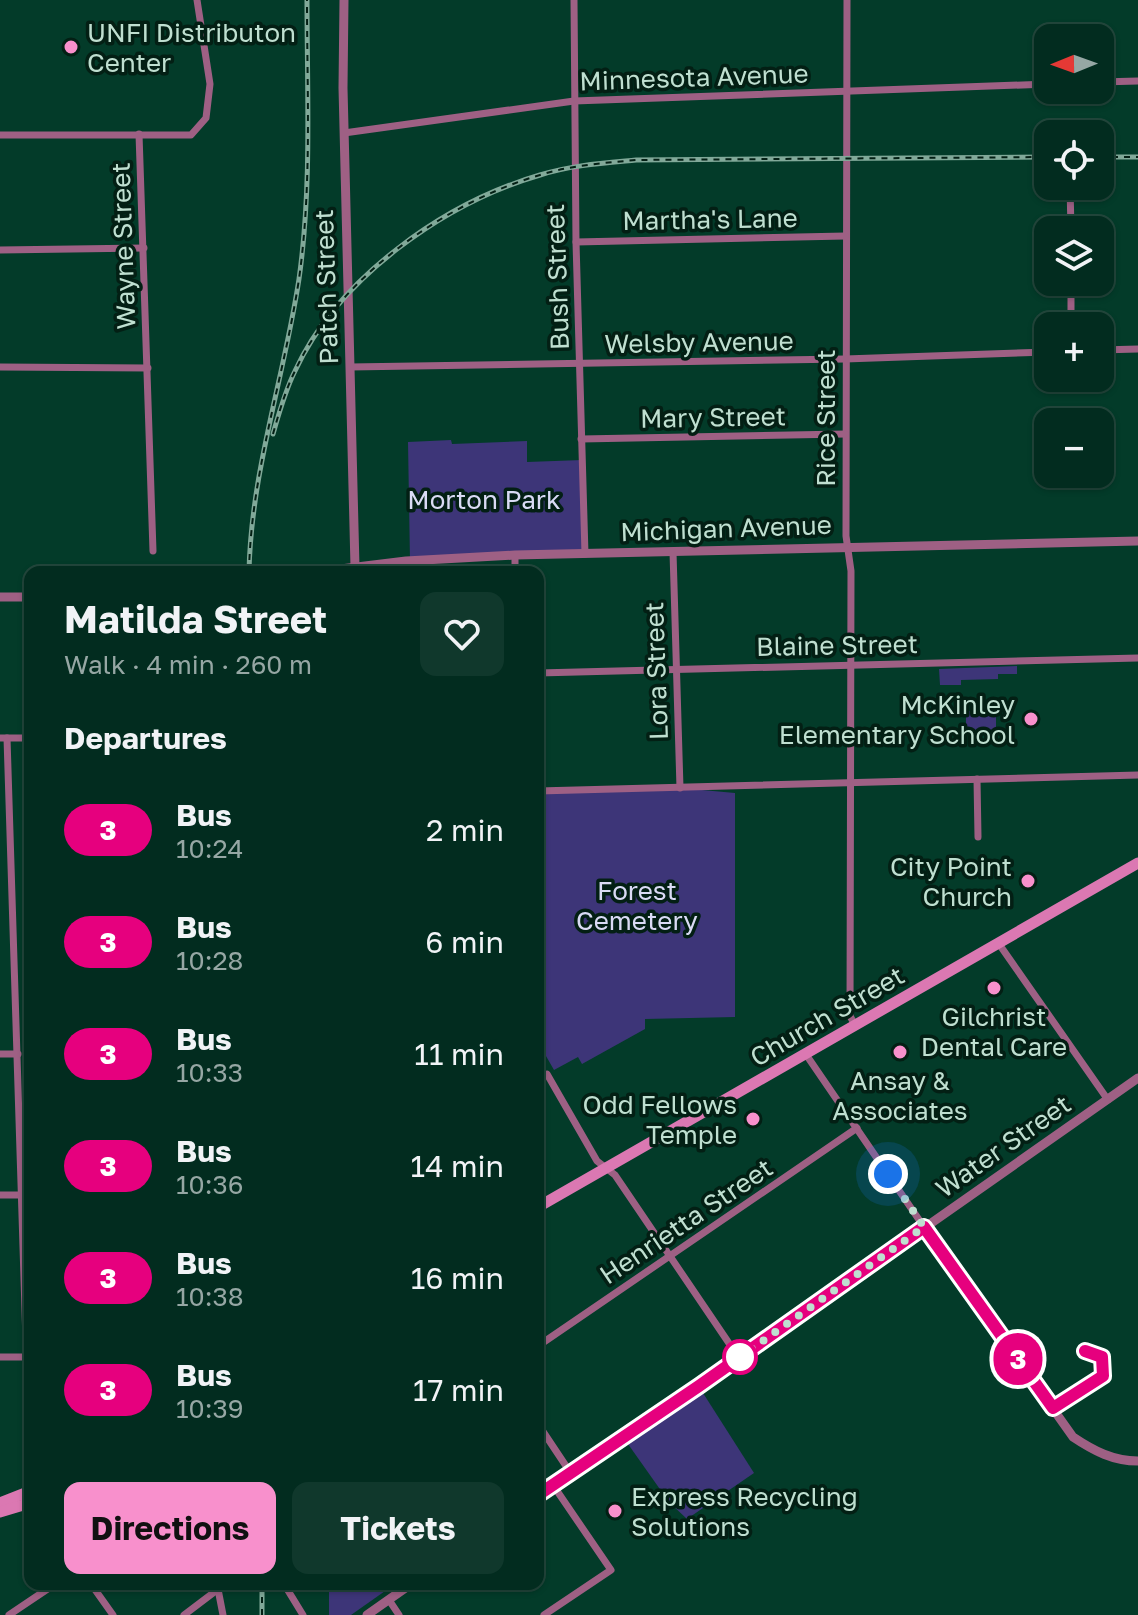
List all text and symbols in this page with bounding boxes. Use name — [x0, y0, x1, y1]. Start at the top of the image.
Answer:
place label: UNFI Distributon Center — [87, 17, 296, 78]
north arrow — [1034, 24, 1114, 104]
map controls — [1034, 24, 1114, 488]
marker: UNFI Distributon Center — [62, 38, 80, 56]
street label: Minnesota Avenue — [579, 58, 809, 96]
button: locate — [1034, 120, 1114, 200]
street label: Wayne Street — [105, 162, 141, 330]
street label: Martha's Lane — [622, 202, 798, 236]
street label: Bush Street — [539, 203, 575, 351]
street label: Patch Street — [308, 209, 344, 365]
button: layers — [1034, 216, 1114, 296]
button: + — [1034, 312, 1114, 392]
street label: Welsby Avenue — [604, 325, 794, 359]
street label: Rice Street — [810, 349, 841, 487]
street label: Mary Street — [640, 400, 786, 434]
button: − — [1034, 408, 1114, 488]
park label: Morton Park — [407, 484, 561, 515]
street label: Michigan Avenue — [620, 509, 832, 547]
button: heart — [420, 592, 504, 676]
text: Matilda Street — [64, 596, 327, 641]
street label: Lora Street — [638, 601, 674, 741]
street label: Blaine Street — [756, 628, 918, 662]
text: Walk · 4 min · 260 m — [64, 649, 312, 680]
place label: McKinley Elementary School — [779, 689, 1015, 750]
marker: McKinley Elementary School — [1022, 710, 1040, 728]
text: Departures — [64, 720, 227, 756]
text: Bus — [176, 797, 232, 833]
text: 2 min — [426, 812, 504, 848]
text: 3 — [99, 813, 117, 846]
text: 10:24 — [176, 833, 243, 864]
place label: City Point Church — [890, 851, 1012, 912]
marker: City Point Church — [1019, 872, 1037, 890]
park label: Forest Cemetery — [576, 875, 698, 936]
text: Bus — [176, 909, 232, 945]
text: 6 min — [425, 924, 504, 960]
text: 3 — [99, 925, 117, 958]
text: 10:28 — [176, 945, 243, 976]
street label: Church Street — [744, 959, 910, 1073]
marker: Gilchrist Dental Care — [985, 979, 1003, 997]
place label: Gilchrist Dental Care — [921, 1001, 1067, 1062]
text: Bus — [176, 1021, 232, 1057]
text: 11 min — [414, 1036, 504, 1072]
text: 3 — [99, 1037, 117, 1070]
marker: Ansay & Associates — [891, 1043, 909, 1061]
text: 10:33 — [176, 1057, 243, 1088]
place label: Ansay & Associates — [832, 1065, 968, 1126]
street label: Water Street — [930, 1088, 1076, 1204]
place label: Odd Fellows Temple — [582, 1089, 737, 1150]
marker: Odd Fellows Temple — [744, 1110, 762, 1128]
text: Bus — [176, 1133, 232, 1169]
text: 14 min — [411, 1148, 504, 1184]
text: 3 — [99, 1149, 117, 1182]
street label: Henrietta Street — [594, 1152, 778, 1290]
your location — [868, 1154, 908, 1194]
text: 10:36 — [176, 1169, 243, 1200]
text: Bus — [176, 1245, 232, 1281]
text: 16 min — [411, 1260, 504, 1296]
text: 3 — [99, 1261, 117, 1294]
text: 10:38 — [176, 1281, 244, 1312]
line badge: 3 — [992, 1333, 1044, 1385]
unlabelled marker — [723, 1340, 757, 1374]
text: 3 — [1009, 1342, 1027, 1375]
text: Bus — [176, 1357, 232, 1393]
text: 17 min — [413, 1372, 504, 1408]
text: 3 — [99, 1373, 117, 1406]
text: 10:39 — [176, 1393, 243, 1424]
place label: Express Recycling Solutions — [631, 1481, 858, 1542]
button: Directions — [64, 1482, 276, 1574]
button: Tickets — [292, 1482, 504, 1574]
marker: Express Recycling Solutions — [606, 1502, 624, 1520]

